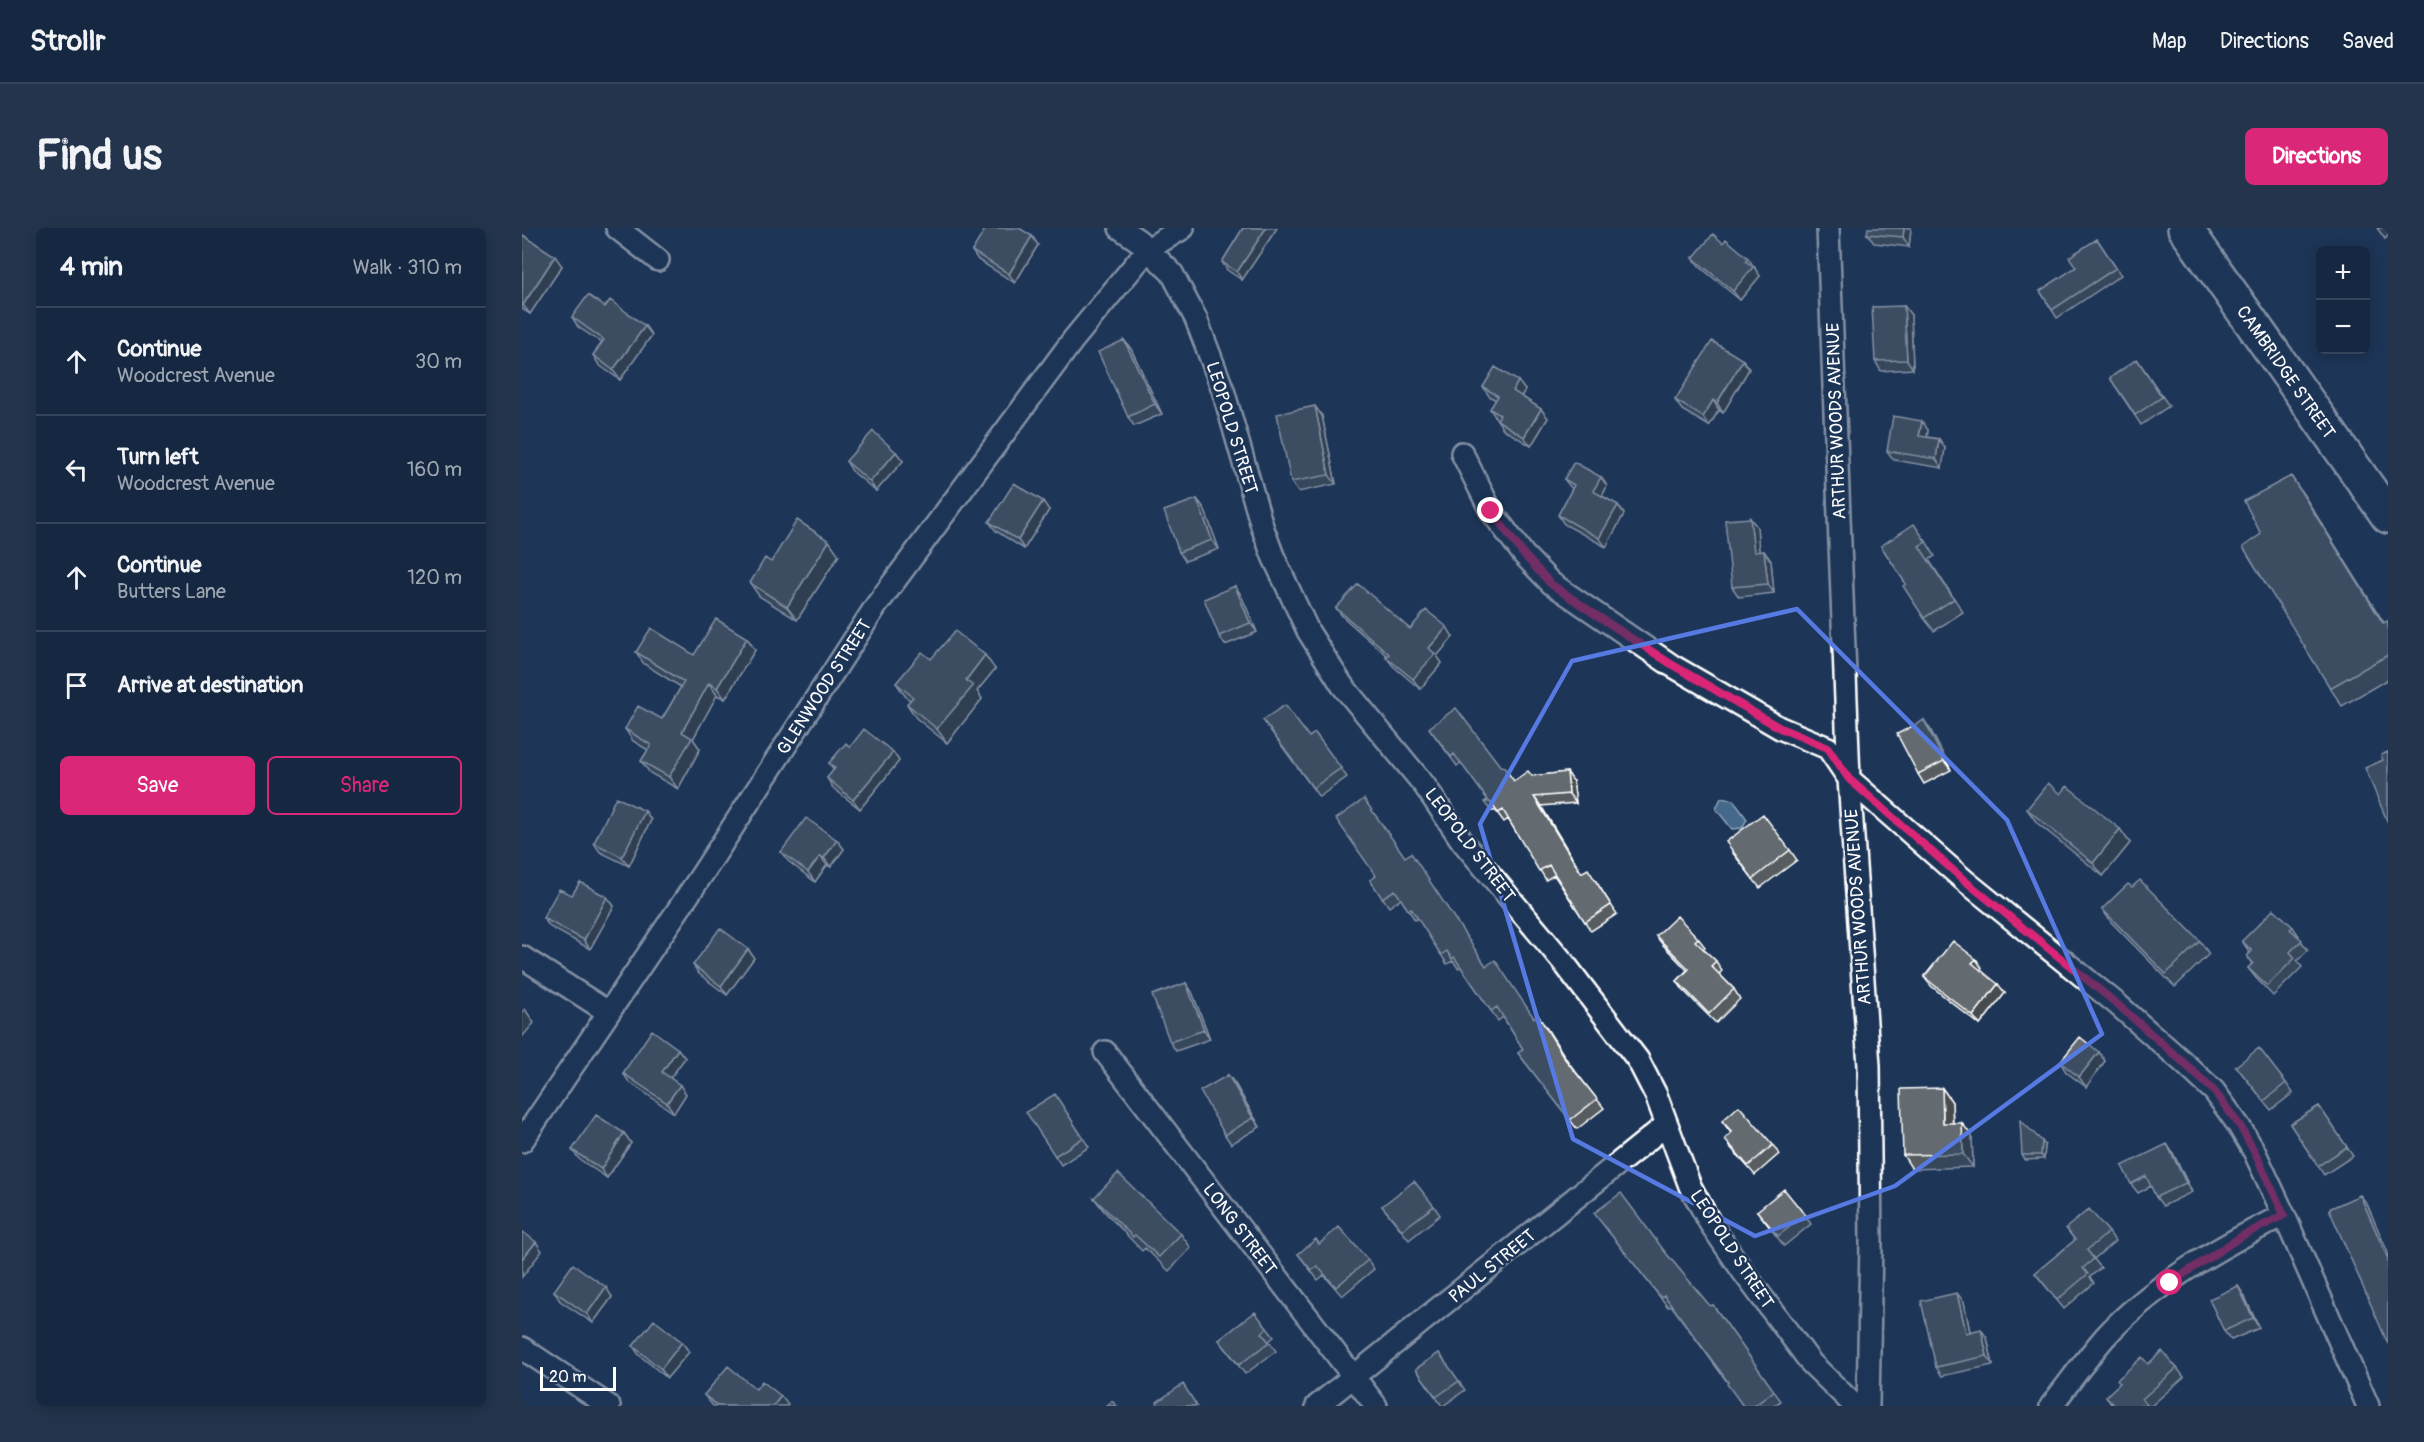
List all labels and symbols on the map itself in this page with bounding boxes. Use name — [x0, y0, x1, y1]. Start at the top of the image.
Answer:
street label: CAMBRIDGE STREET — [2231, 301, 2340, 443]
street label: ARTHUR WOODS AVENUE — [1822, 322, 1851, 520]
street label: LEOPOLD STREET — [1200, 359, 1263, 497]
route end — [1477, 497, 1503, 523]
street label: GLENWOOD STREET — [772, 615, 877, 759]
street label: LEOPOLD STREET — [1419, 784, 1520, 907]
street label: ARTHUR WOODS AVENUE — [1840, 808, 1877, 1006]
street label: LONG STREET — [1198, 1179, 1282, 1280]
street label: LEOPOLD STREET — [1685, 1185, 1779, 1313]
street label: PAUL STREET — [1444, 1224, 1540, 1308]
route start — [2156, 1269, 2182, 1295]
scale bar — [540, 1364, 616, 1392]

